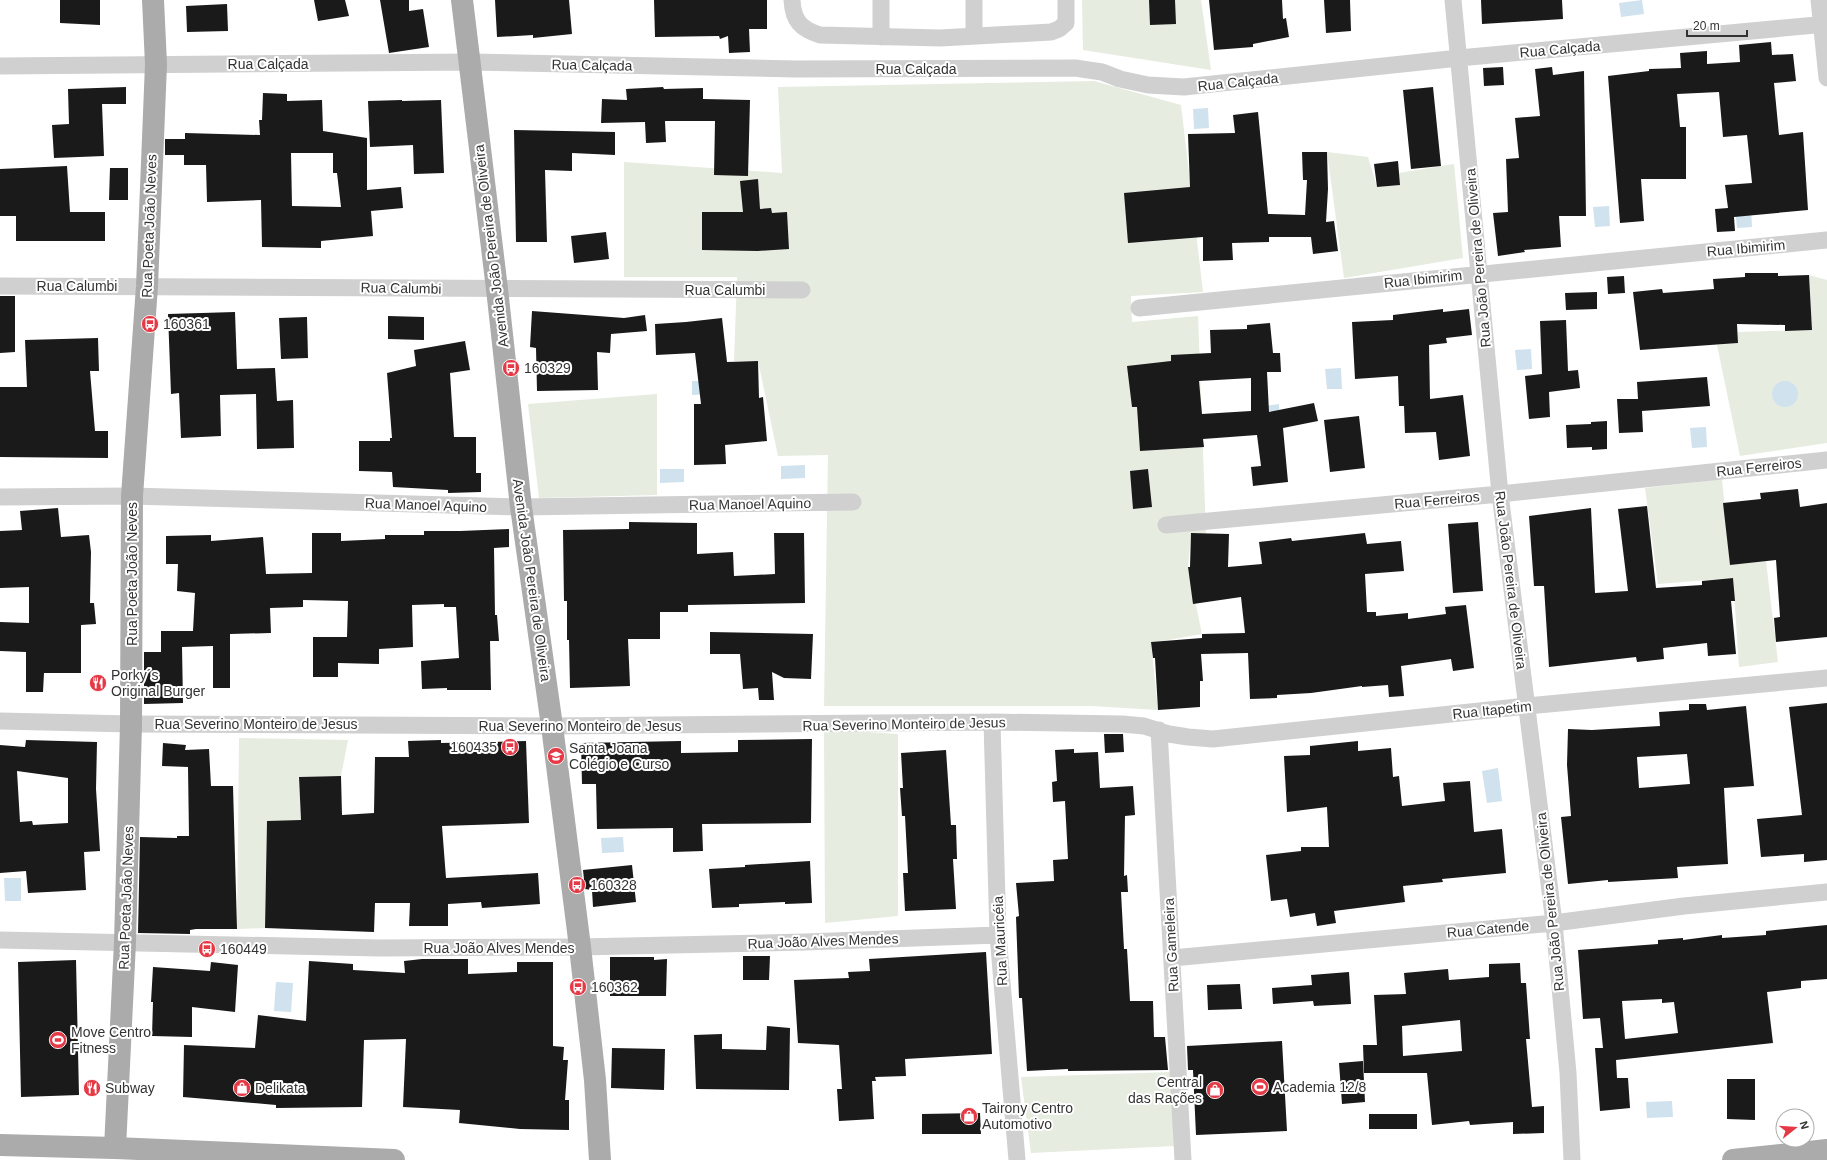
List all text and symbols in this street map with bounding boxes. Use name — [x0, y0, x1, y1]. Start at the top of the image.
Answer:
scale bar — [1687, 12, 1747, 38]
text: 20 m — [1693, 19, 1720, 33]
street label: Rua Calçada — [1519, 37, 1601, 60]
street label: Rua Calçada — [228, 56, 309, 72]
street label: Rua Calçada — [551, 56, 633, 74]
street label: Rua Calçada — [876, 61, 957, 77]
street label: Rua Calçada — [1197, 70, 1279, 94]
street label: Avenida João Pereira de Oliveira — [471, 143, 511, 348]
street label: Rua Poeta João Neves — [138, 154, 160, 298]
street label: Rua João Pereira de Oliveira — [1462, 168, 1494, 348]
street label: Rua Ibimirim — [1706, 237, 1786, 259]
street label: Rua Ibimirim — [1383, 267, 1463, 291]
street label: Rua Calumbi — [37, 278, 117, 294]
street label: Rua Calumbi — [360, 279, 442, 297]
street label: Rua Calumbi — [685, 282, 765, 298]
bus stop icon: 160361 — [140, 314, 160, 334]
place label: 160361 — [163, 316, 210, 332]
bus stop icon: 160329 — [501, 358, 521, 378]
place label: 160329 — [524, 360, 571, 376]
street label: Rua Ferreiros — [1716, 455, 1802, 479]
street label: Avenida João Pereira de Oliveira — [510, 478, 554, 683]
street label: Rua Ferreiros — [1394, 488, 1480, 512]
street label: Rua João Pereira de Oliveira — [1492, 490, 1530, 670]
street label: Rua Manoel Aquino — [365, 495, 488, 515]
street label: Rua Manoel Aquino — [689, 495, 811, 513]
street label: Rua Poeta João Neves — [124, 502, 140, 646]
place label: Porky´s Original Burger — [111, 667, 205, 699]
restaurant icon: Porky´s Original Burger — [88, 673, 108, 693]
street label: Rua Itapetim — [1452, 698, 1532, 722]
street label: Rua Severino Monteiro de Jesus — [802, 714, 1006, 734]
street label: Rua Severino Monteiro de Jesus — [154, 716, 358, 732]
street label: Rua Severino Monteiro de Jesus — [478, 718, 682, 734]
bus stop icon: 160435 — [500, 737, 520, 757]
place label: 160435 — [450, 739, 497, 755]
place label: Santa Joana Colégio e Curso — [569, 740, 670, 772]
school or university icon: Santa Joana Colégio e Curso — [546, 746, 566, 766]
street label: Rua João Pereira de Oliveira — [1533, 812, 1567, 992]
street label: Rua Poeta João Neves — [115, 826, 137, 970]
bus stop icon: 160328 — [567, 875, 587, 895]
place label: 160328 — [590, 877, 637, 893]
street label: Rua Mauricéia — [990, 895, 1010, 986]
street label: Rua Gameleira — [1161, 897, 1181, 992]
street label: Rua Catende — [1446, 917, 1530, 941]
street label: Rua João Alves Mendes — [747, 930, 899, 952]
bus stop icon: 160449 — [197, 939, 217, 959]
street label: Rua João Alves Mendes — [424, 940, 574, 956]
place label: 160449 — [220, 941, 267, 957]
bus stop icon: 160362 — [568, 977, 588, 997]
place label: 160362 — [591, 979, 638, 995]
place label: Move Centro Fitness — [71, 1024, 151, 1056]
sports icon: Move Centro Fitness — [48, 1030, 68, 1050]
place label: Central das Rações — [1128, 1074, 1202, 1106]
sports icon: Academia 12/8 — [1250, 1077, 1270, 1097]
restaurant icon: Subway — [82, 1078, 102, 1098]
shop icon: Delikata — [232, 1078, 252, 1098]
place label: Academia 12/8 — [1273, 1079, 1367, 1095]
place label: Subway — [105, 1080, 155, 1096]
place label: Delikata — [255, 1080, 306, 1096]
shop icon: Central das Rações — [1205, 1080, 1225, 1100]
place label: Tairony Centro Automotivo — [982, 1100, 1073, 1132]
shop icon: Tairony Centro Automotivo — [959, 1106, 979, 1126]
north arrow — [1775, 1108, 1815, 1148]
text: N — [1798, 1120, 1811, 1131]

